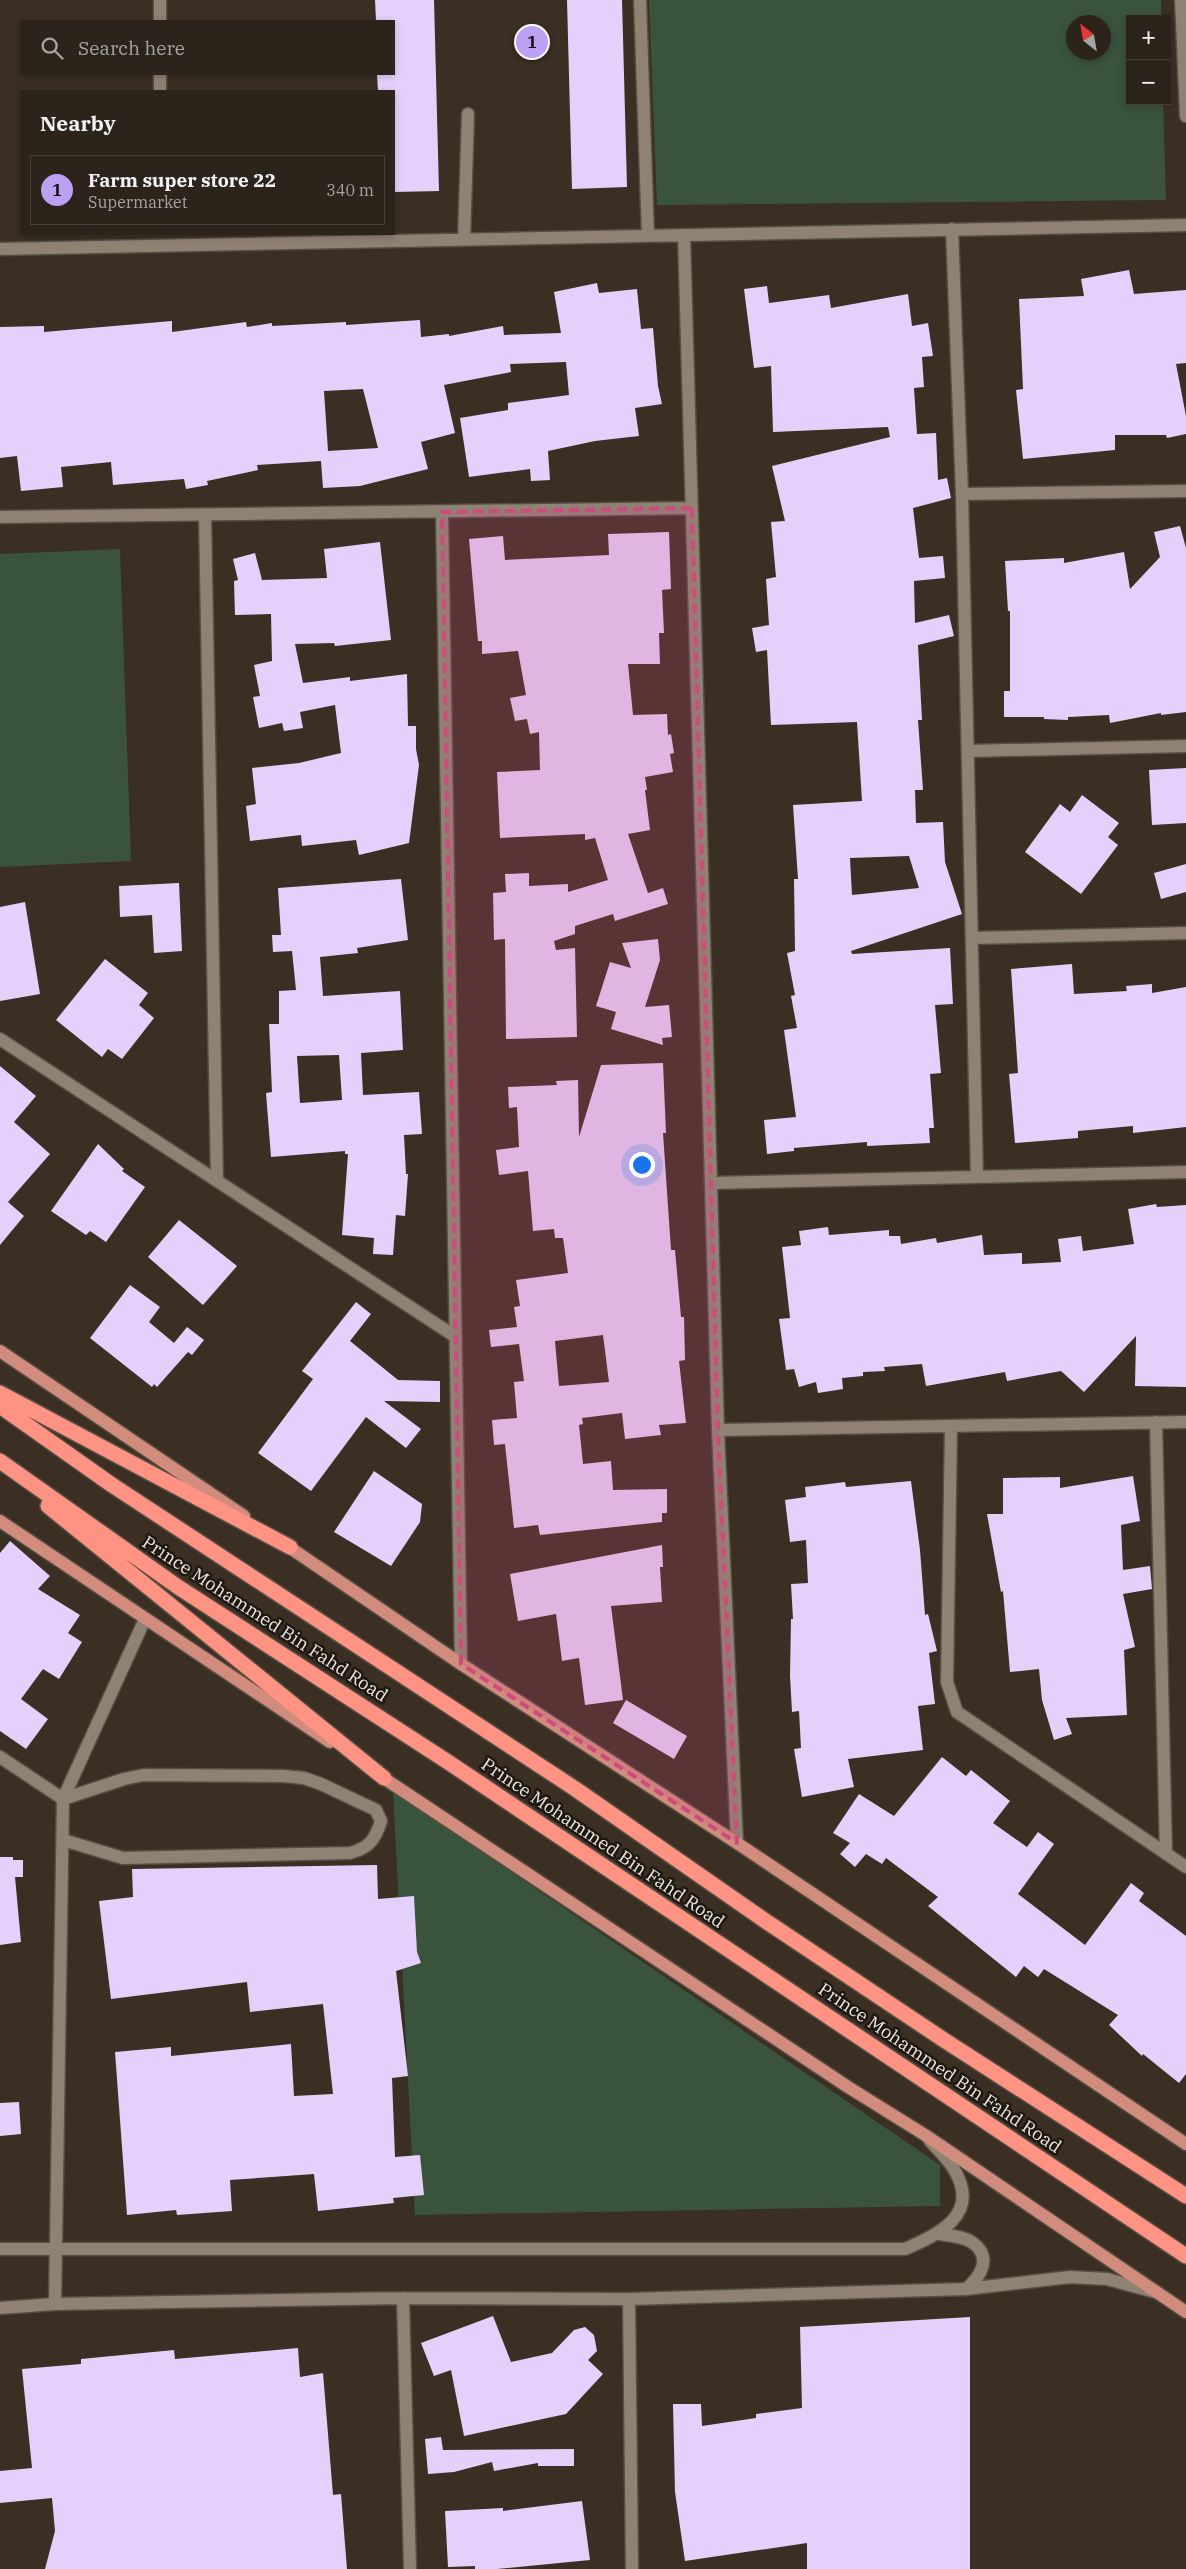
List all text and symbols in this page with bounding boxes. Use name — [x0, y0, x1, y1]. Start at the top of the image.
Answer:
north arrow — [1066, 15, 1111, 60]
map controls — [1126, 15, 1171, 105]
button: + — [1126, 15, 1171, 60]
search box — [20, 20, 395, 75]
pin: 1 — [516, 23, 548, 61]
icon: search — [38, 34, 66, 62]
text: Search here — [78, 36, 185, 60]
button: − — [1126, 60, 1171, 105]
text: Nearby — [40, 109, 116, 137]
text: Farm super store 22 — [88, 168, 276, 192]
text: 1 — [52, 180, 62, 200]
text: 340 m — [326, 180, 374, 200]
text: Supermarket — [88, 192, 187, 212]
your location — [629, 1152, 655, 1178]
street label: Prince Mohammed Bin Fahd Road — [138, 1530, 393, 1707]
street label: Prince Mohammed Bin Fahd Road — [477, 1752, 729, 1933]
street label: Prince Mohammed Bin Fahd Road — [814, 1977, 1066, 2158]

